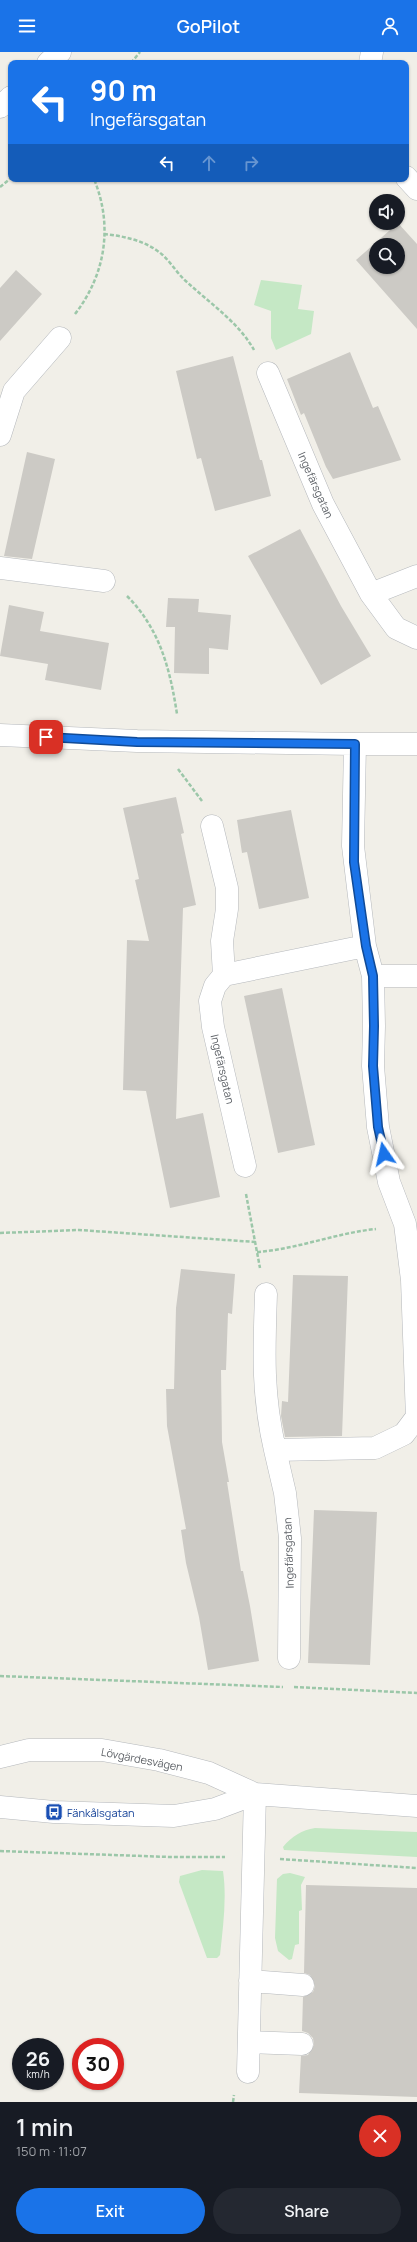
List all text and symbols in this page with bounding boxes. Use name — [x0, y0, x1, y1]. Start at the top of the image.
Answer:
text: GoPilot — [177, 14, 240, 38]
icon: menu — [16, 15, 38, 37]
icon: person — [379, 15, 401, 37]
text: 90 m — [90, 71, 157, 109]
icon: left — [24, 76, 76, 128]
text: Ingefärsgatan — [90, 107, 206, 131]
icon: left — [156, 152, 178, 174]
icon: ahead — [198, 152, 220, 174]
icon: right — [240, 152, 262, 174]
map controls — [369, 194, 405, 274]
button: sound — [369, 194, 405, 230]
button: search — [369, 238, 405, 274]
street label: Ingefärsgatan — [295, 449, 337, 521]
pin — [29, 720, 63, 754]
icon: arrive — [35, 726, 57, 748]
street label: Ingefärsgatan — [208, 1033, 238, 1105]
position arrow — [363, 1133, 405, 1175]
street label: Ingefärsgatan — [279, 1517, 297, 1589]
street label: Lövgärdesvägen — [100, 1744, 184, 1774]
bus stop icon: Fänkålsgatan — [44, 1802, 64, 1822]
place label: Fänkålsgatan — [67, 1805, 135, 1820]
speed limit sign: 30 — [72, 2038, 124, 2090]
text: 26 — [26, 2045, 50, 2072]
text: km/h — [26, 2067, 50, 2081]
text: 1 min — [16, 2110, 73, 2143]
button: close — [359, 2115, 401, 2157]
text: 150 m · 11:07 — [16, 2142, 87, 2160]
button: Exit — [16, 2188, 205, 2234]
button: Share — [213, 2188, 401, 2234]

